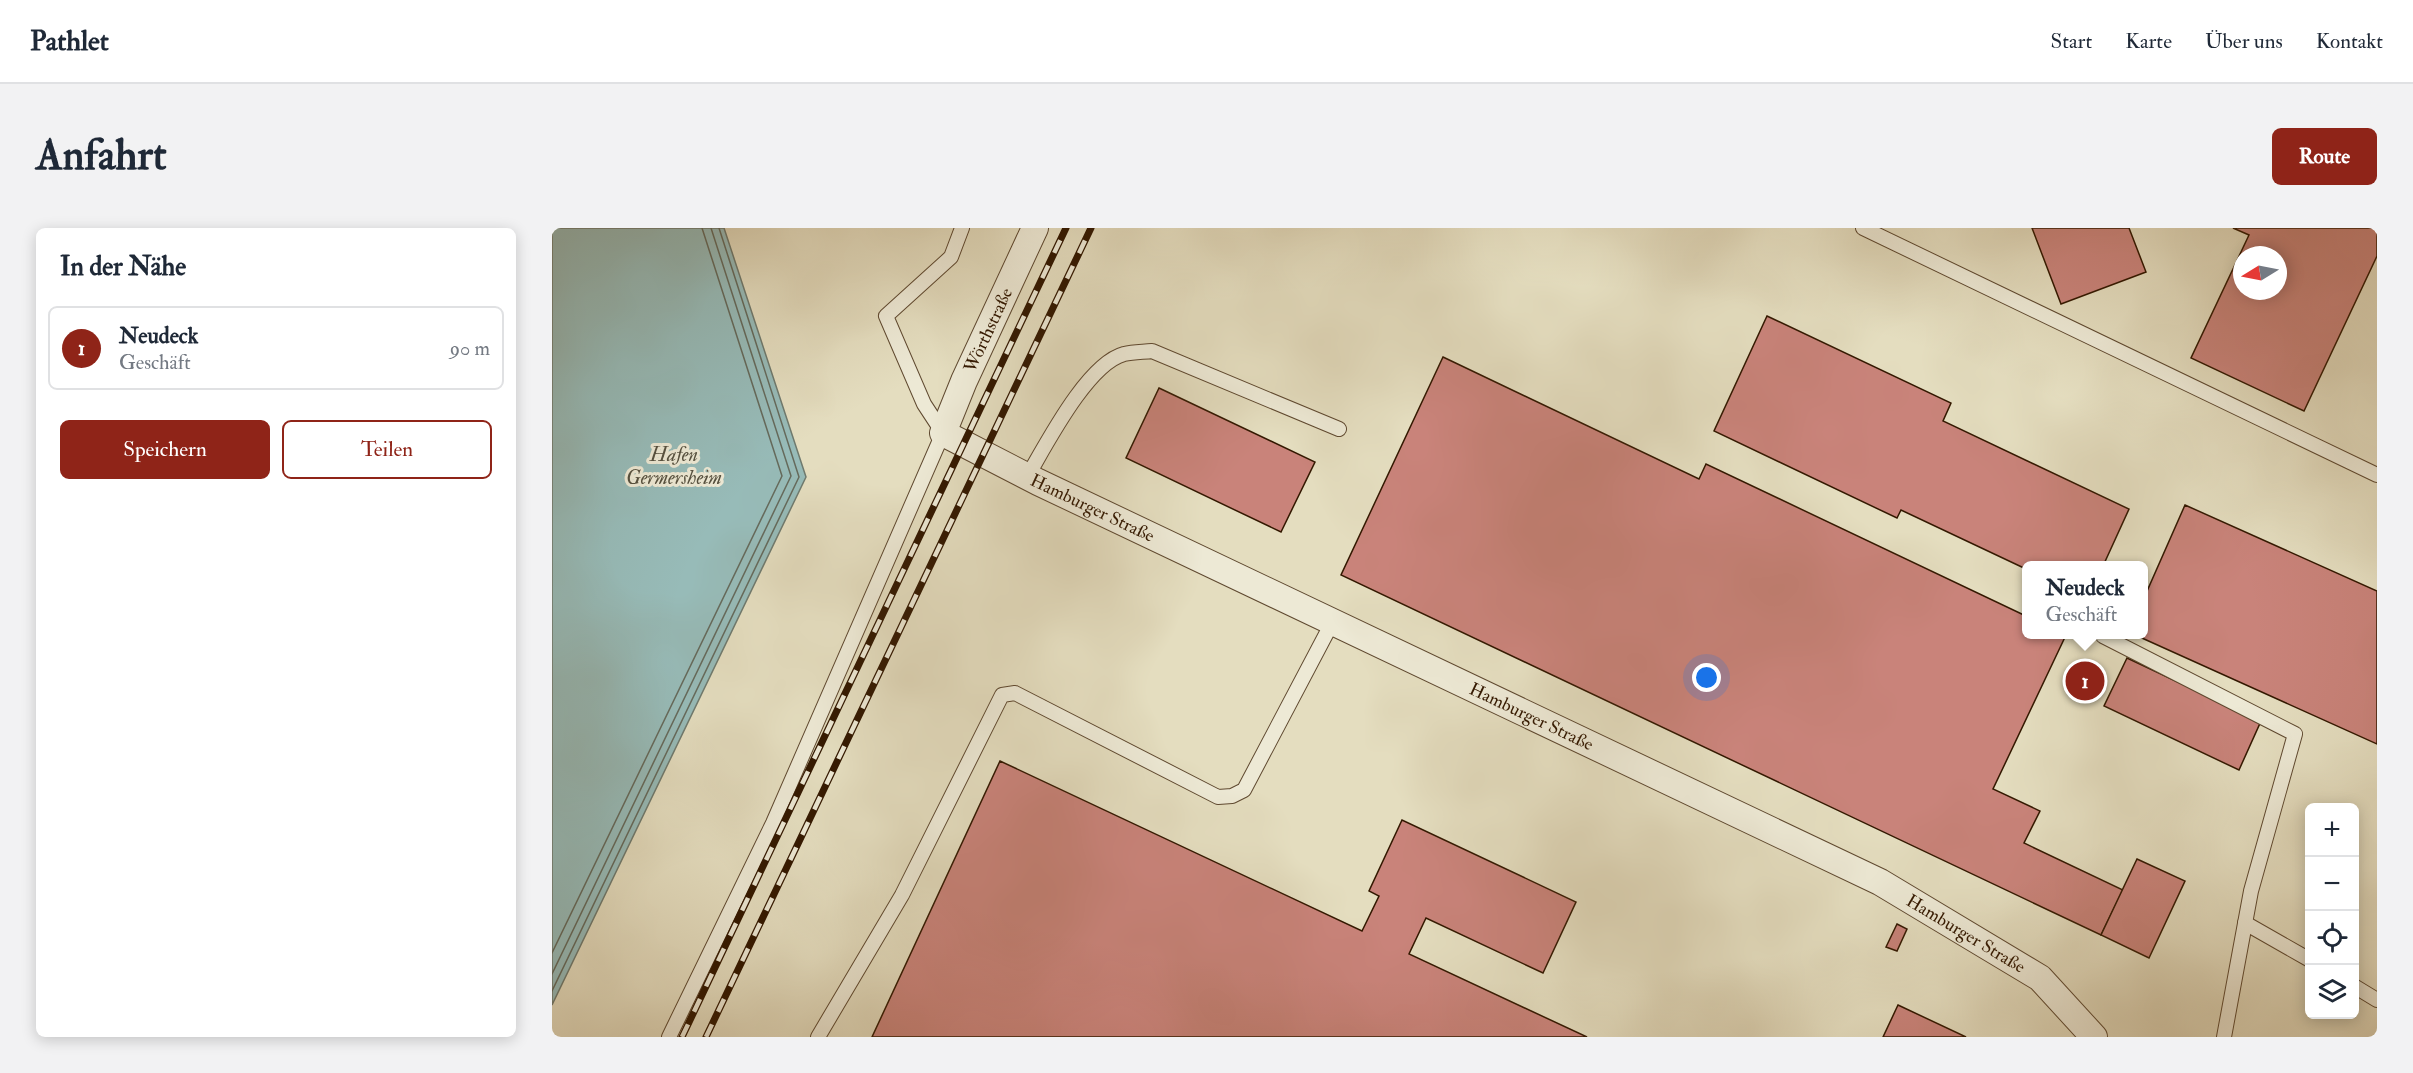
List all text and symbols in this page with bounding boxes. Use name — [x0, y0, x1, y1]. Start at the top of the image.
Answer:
text: Pathlet — [30, 24, 109, 59]
text: Start — [2050, 28, 2092, 55]
text: Karte — [2125, 28, 2172, 55]
text: Über uns — [2205, 28, 2283, 55]
text: Kontakt — [2316, 28, 2383, 55]
button: Route — [2272, 128, 2377, 185]
text: Anfahrt — [36, 130, 167, 182]
north arrow — [2233, 246, 2287, 300]
text: In der Nähe — [60, 251, 186, 283]
street label: Wörthstraße — [958, 284, 1018, 377]
text: Neudeck — [119, 322, 198, 350]
text: 1 — [78, 336, 85, 361]
text: 90 m — [450, 336, 490, 361]
text: Geschäft — [119, 350, 191, 375]
button: Speichern — [60, 420, 270, 479]
button: Teilen — [282, 420, 492, 479]
water label: Hafen Germersheim — [626, 442, 722, 490]
street label: Hamburger Straße — [1026, 469, 1159, 548]
popup — [2022, 561, 2148, 639]
text: Neudeck — [2045, 574, 2125, 602]
text: Geschäft — [2045, 602, 2117, 627]
pin: 1 — [2066, 658, 2104, 704]
your location — [1692, 663, 1721, 692]
street label: Hamburger Straße — [1465, 678, 1598, 756]
map controls — [2305, 803, 2359, 1019]
button: + — [2305, 803, 2359, 857]
button: − — [2305, 857, 2359, 911]
street label: Hamburger Straße — [1902, 889, 2030, 979]
button: locate — [2305, 911, 2359, 965]
button: layers — [2305, 965, 2359, 1019]

